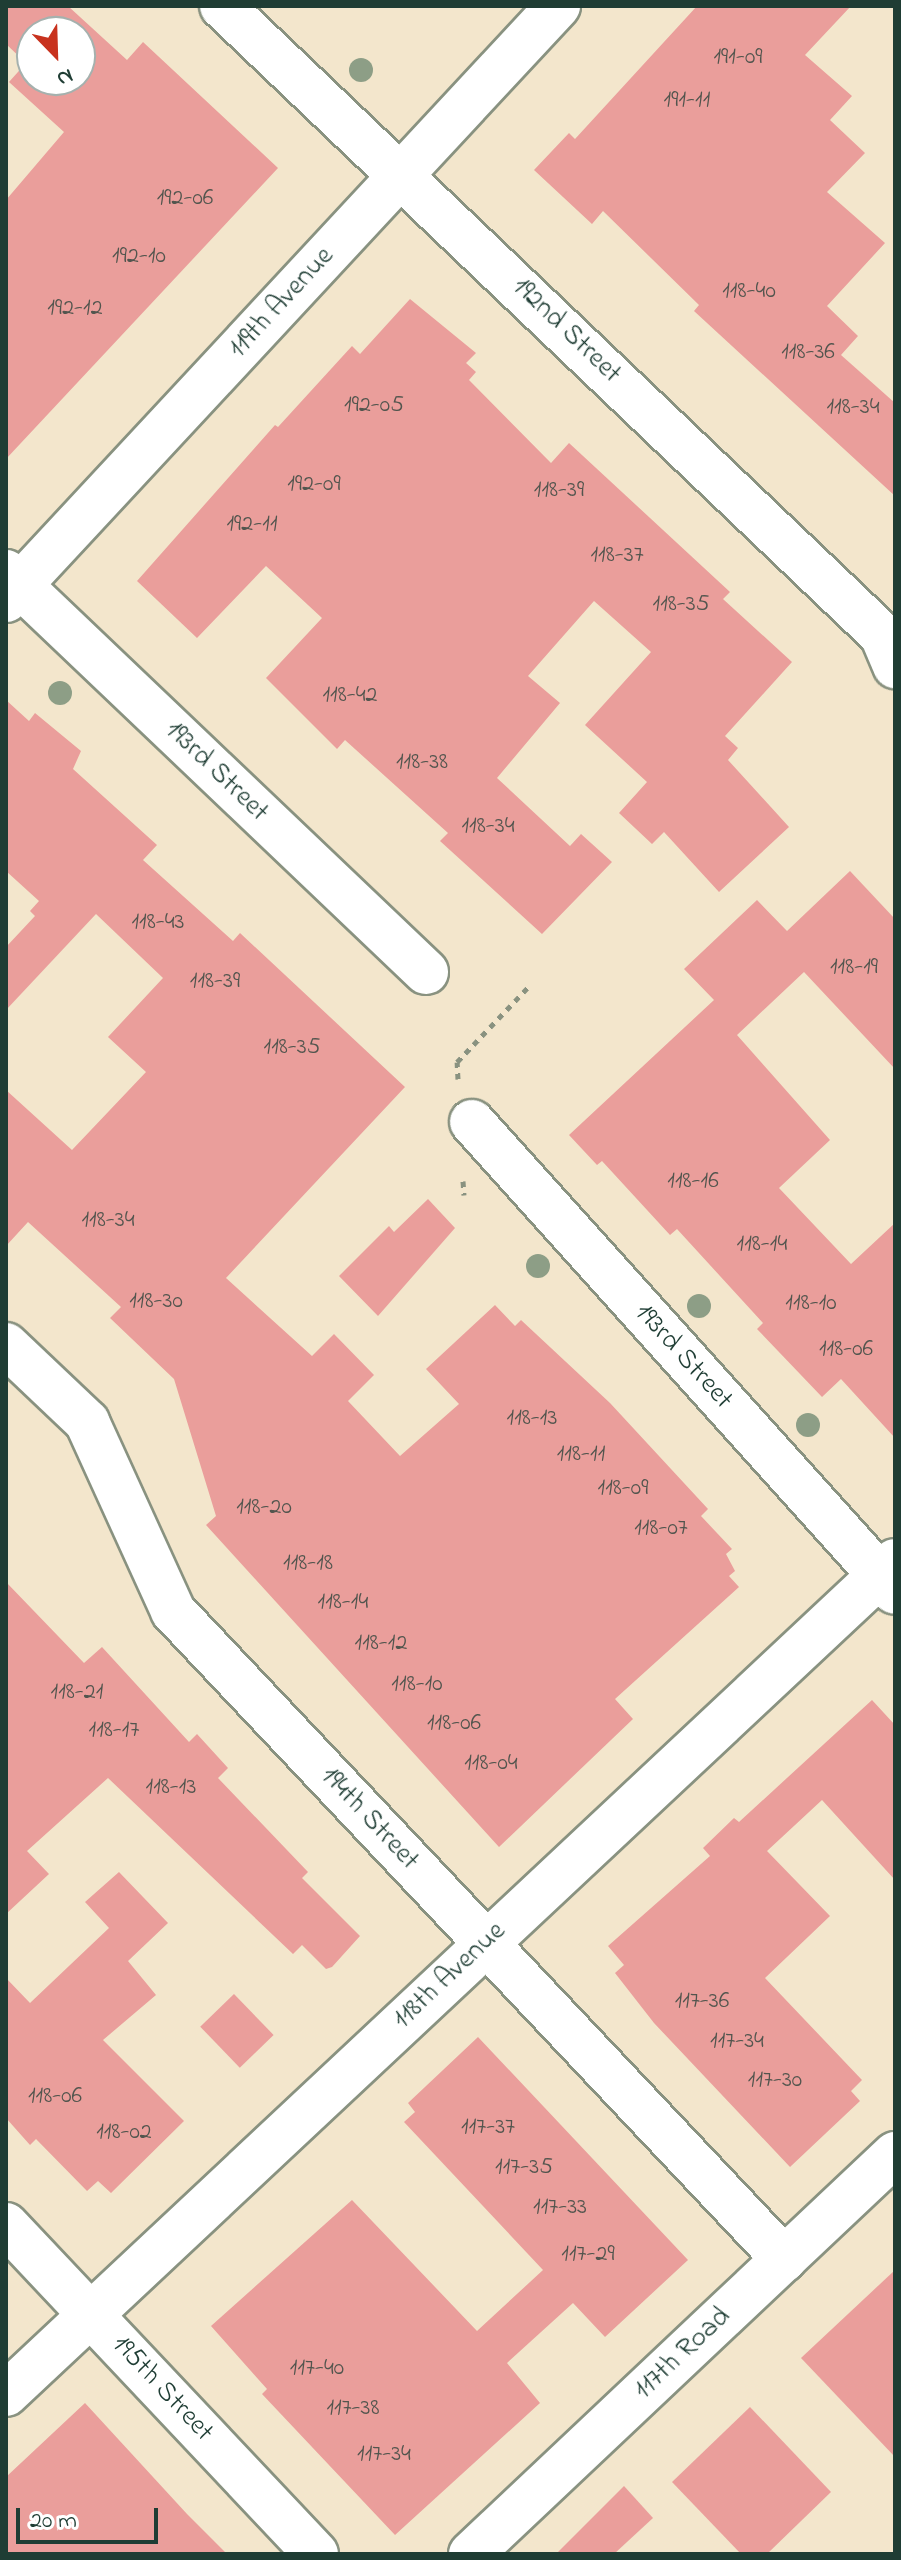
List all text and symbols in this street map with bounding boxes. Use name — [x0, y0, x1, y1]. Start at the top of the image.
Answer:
north arrow — [16, 16, 96, 96]
house number: 191-09 — [713, 44, 763, 72]
text: N — [52, 59, 78, 94]
house number: 191-11 — [664, 87, 710, 115]
house number: 192-06 — [157, 185, 213, 213]
street label: 119th Avenue — [222, 240, 342, 366]
house number: 192-10 — [112, 243, 166, 271]
street label: 192nd Street — [505, 271, 627, 391]
house number: 118-40 — [722, 278, 776, 306]
house number: 192-12 — [47, 295, 103, 323]
house number: 118-36 — [781, 339, 835, 367]
house number: 192-05 — [344, 392, 404, 420]
house number: 118-34 — [826, 394, 880, 422]
house number: 192-09 — [287, 471, 341, 499]
house number: 118-39 — [534, 477, 584, 505]
house number: 192-11 — [226, 511, 278, 539]
house number: 118-37 — [590, 542, 644, 570]
house number: 118-35 — [653, 591, 709, 619]
house number: 118-42 — [322, 682, 378, 710]
street label: 193rd Street — [157, 714, 275, 830]
house number: 118-38 — [396, 749, 448, 777]
house number: 118-34 — [461, 813, 515, 841]
house number: 118-43 — [131, 909, 185, 937]
house number: 118-19 — [830, 954, 878, 982]
house number: 118-39 — [190, 968, 240, 996]
house number: 118-35 — [264, 1034, 320, 1062]
house number: 118-16 — [667, 1168, 719, 1196]
house number: 118-34 — [81, 1207, 135, 1235]
house number: 118-14 — [737, 1231, 787, 1259]
house number: 118-30 — [129, 1288, 183, 1316]
house number: 118-10 — [785, 1290, 837, 1318]
street label: 193rd Street — [627, 1297, 739, 1417]
house number: 118-06 — [819, 1336, 873, 1364]
house number: 118-13 — [507, 1405, 557, 1433]
house number: 118-11 — [557, 1441, 605, 1469]
house number: 118-09 — [598, 1475, 648, 1503]
house number: 118-20 — [236, 1494, 292, 1522]
house number: 118-07 — [634, 1515, 688, 1543]
house number: 118-18 — [283, 1550, 333, 1578]
house number: 118-14 — [318, 1589, 368, 1617]
house number: 118-12 — [355, 1630, 407, 1658]
house number: 118-10 — [391, 1671, 443, 1699]
house number: 118-21 — [51, 1679, 103, 1707]
house number: 118-06 — [427, 1710, 481, 1738]
house number: 118-17 — [89, 1717, 139, 1745]
house number: 118-04 — [464, 1750, 518, 1778]
street label: 194th Street — [313, 1760, 425, 1878]
house number: 118-13 — [146, 1774, 196, 1802]
street label: 118th Avenue — [387, 1915, 513, 2037]
house number: 117-36 — [675, 1988, 729, 2016]
house number: 117-34 — [710, 2028, 764, 2056]
house number: 117-30 — [748, 2067, 802, 2095]
house number: 118-06 — [28, 2083, 82, 2111]
house number: 117-37 — [461, 2114, 515, 2142]
house number: 118-02 — [96, 2119, 152, 2147]
house number: 117-35 — [495, 2154, 553, 2182]
house number: 117-33 — [533, 2194, 587, 2222]
house number: 117-29 — [561, 2241, 615, 2269]
street label: 117th Road — [628, 2301, 738, 2407]
street label: 195th Street — [104, 2329, 220, 2449]
house number: 117-40 — [290, 2355, 344, 2383]
house number: 117-38 — [326, 2395, 380, 2423]
house number: 117-34 — [357, 2441, 411, 2469]
scale bar — [20, 2492, 162, 2542]
text: 20 m — [30, 2504, 77, 2539]

